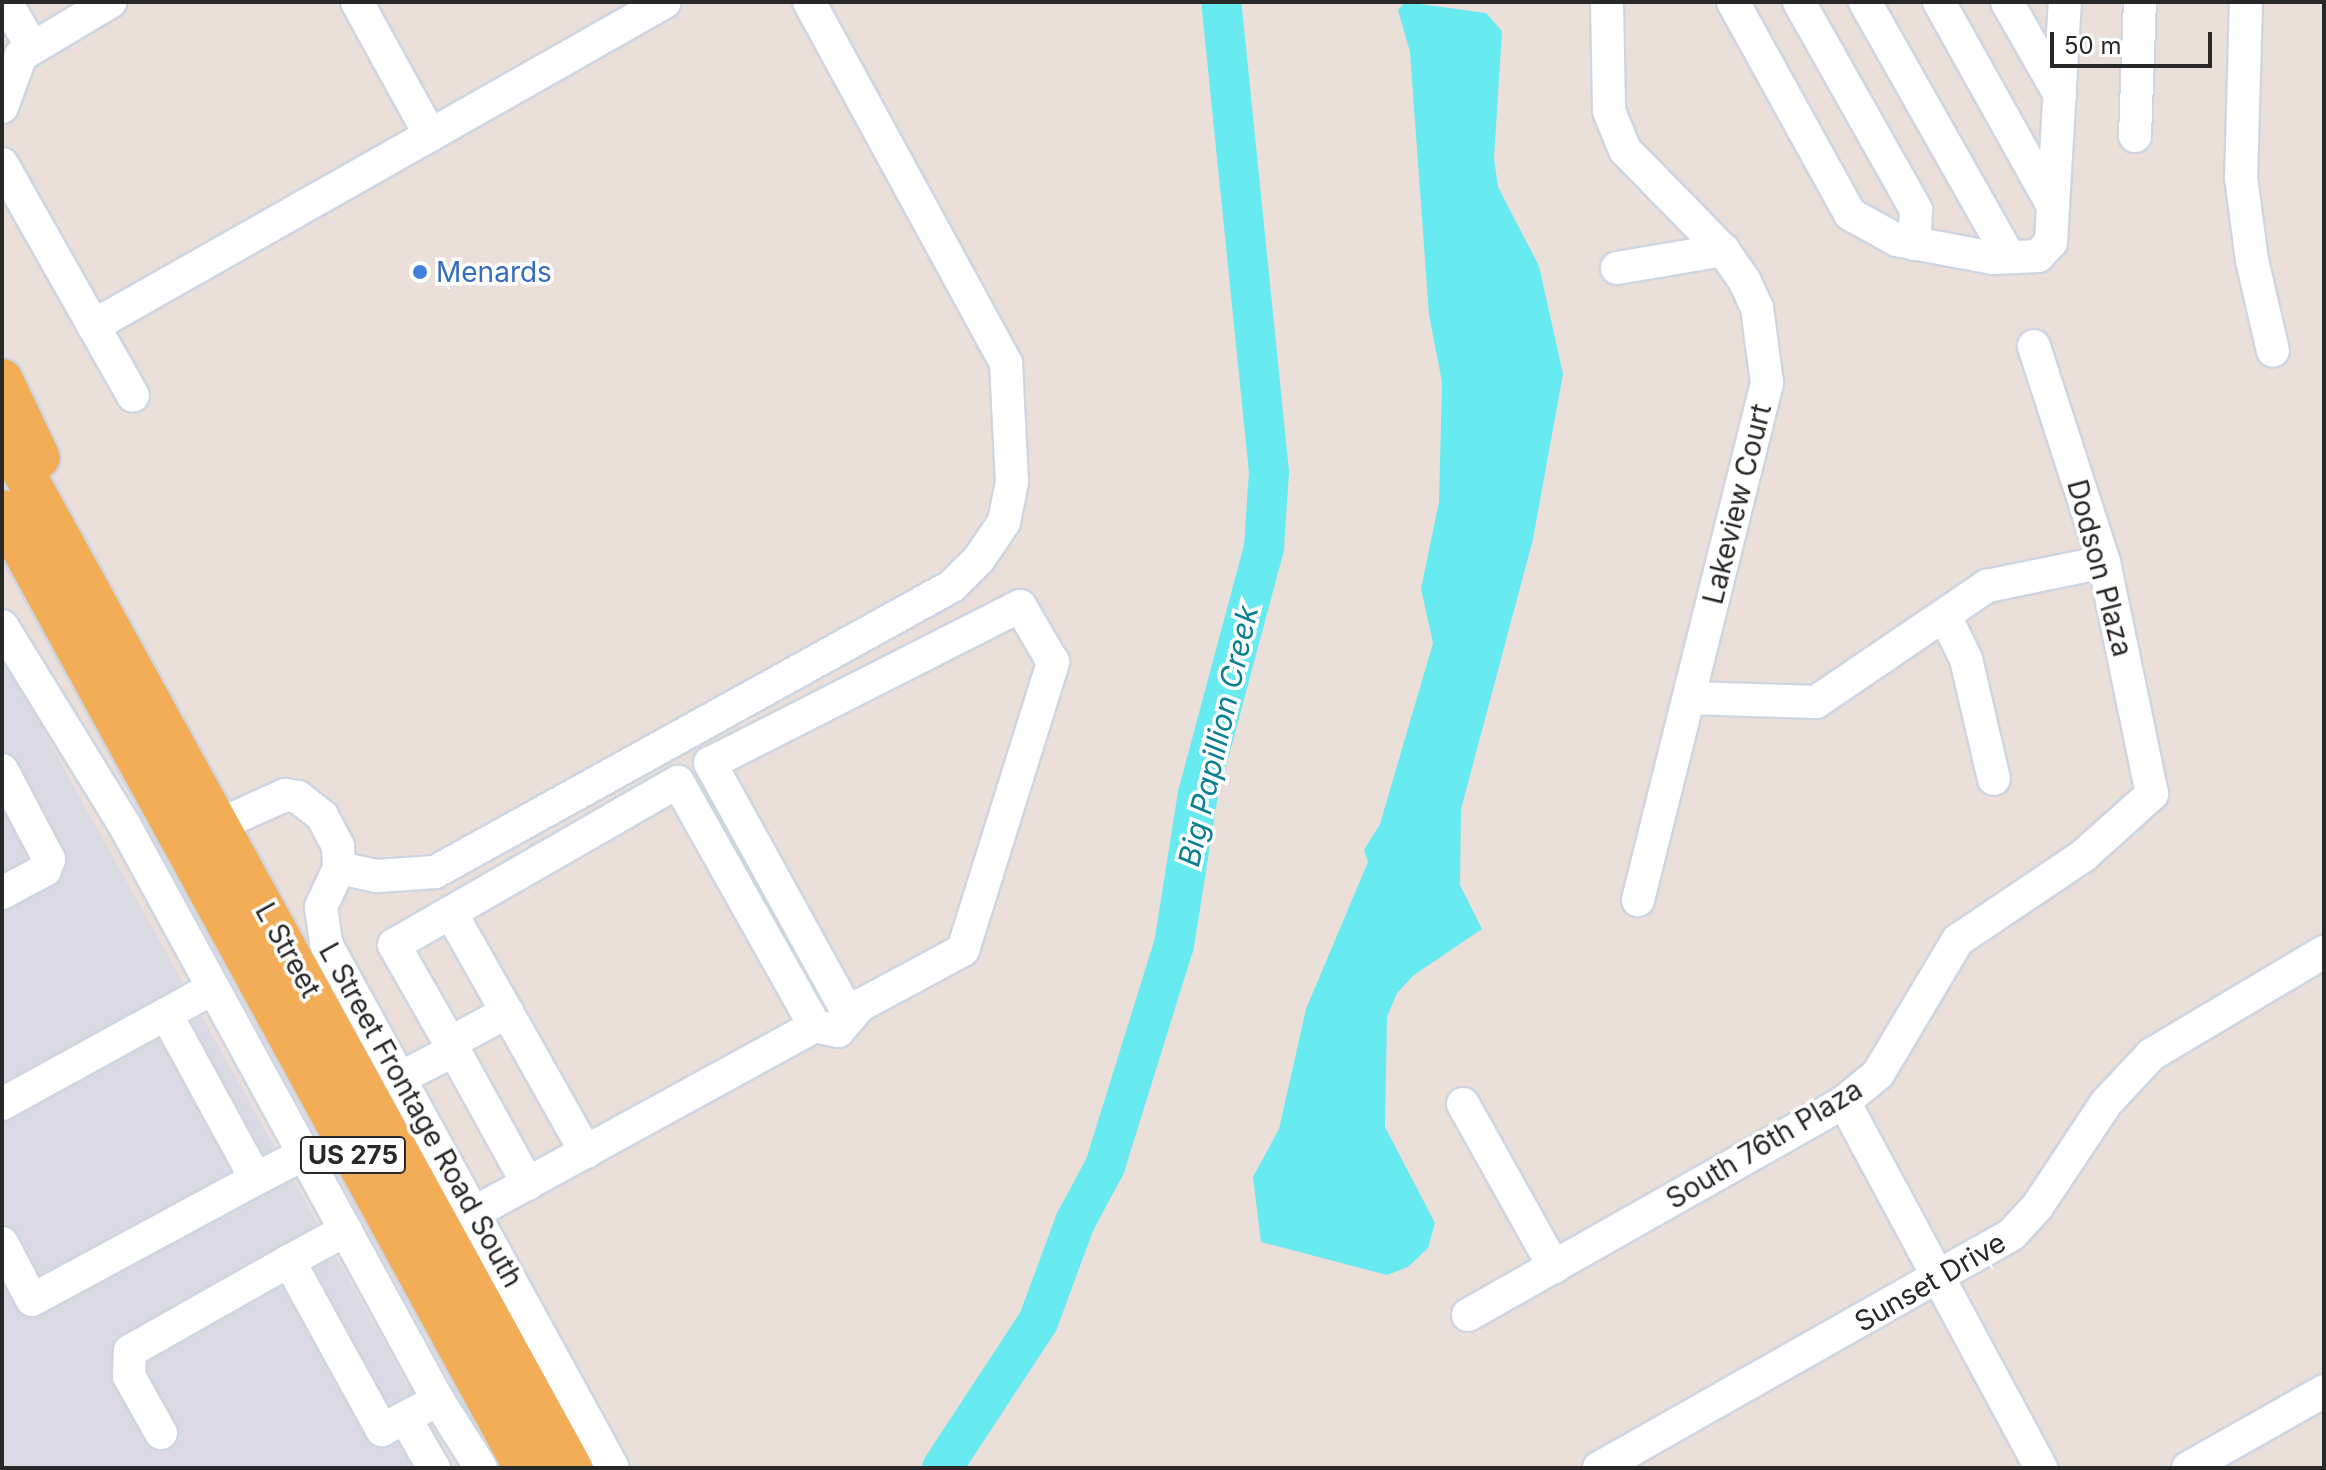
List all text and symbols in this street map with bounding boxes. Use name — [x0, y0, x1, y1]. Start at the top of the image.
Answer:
scale bar — [2054, 16, 2216, 66]
text: 50 m — [2064, 31, 2122, 60]
place label: Menards — [436, 255, 552, 289]
marker: Menards — [411, 263, 429, 281]
street label: Lakeview Court — [1696, 400, 1778, 608]
street label: Dodson Plaza — [2060, 476, 2140, 660]
water label: Big Papillion Creek — [1170, 602, 1266, 870]
street label: L Street — [248, 897, 328, 1003]
street label: L Street Frontage Road South — [312, 937, 530, 1293]
street label: South 76th Plaza — [1660, 1072, 1868, 1216]
road number: US 275 — [299, 1133, 407, 1177]
street label: Sunset Drive — [1849, 1225, 2011, 1339]

